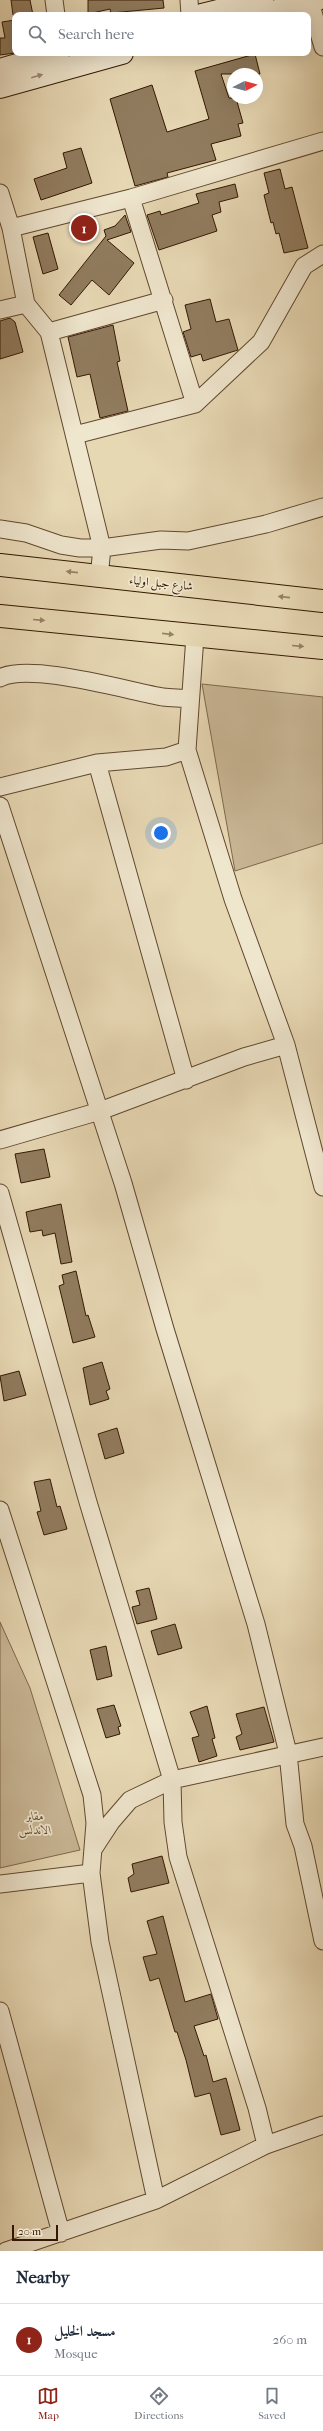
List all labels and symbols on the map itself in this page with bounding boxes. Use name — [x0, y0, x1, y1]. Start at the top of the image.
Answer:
north arrow — [227, 68, 263, 104]
one-way arrow — [32, 73, 44, 79]
pin: 1 — [71, 213, 97, 243]
one-way arrow — [66, 569, 78, 576]
street label: شارع جبل اولياء — [128, 573, 194, 597]
one-way arrow — [278, 594, 290, 600]
one-way arrow — [33, 616, 45, 623]
one-way arrow — [162, 630, 174, 637]
one-way arrow — [291, 642, 304, 649]
your location — [151, 823, 171, 843]
park label: مقابر الاندلس — [18, 1809, 52, 1838]
scale bar — [12, 2223, 58, 2242]

